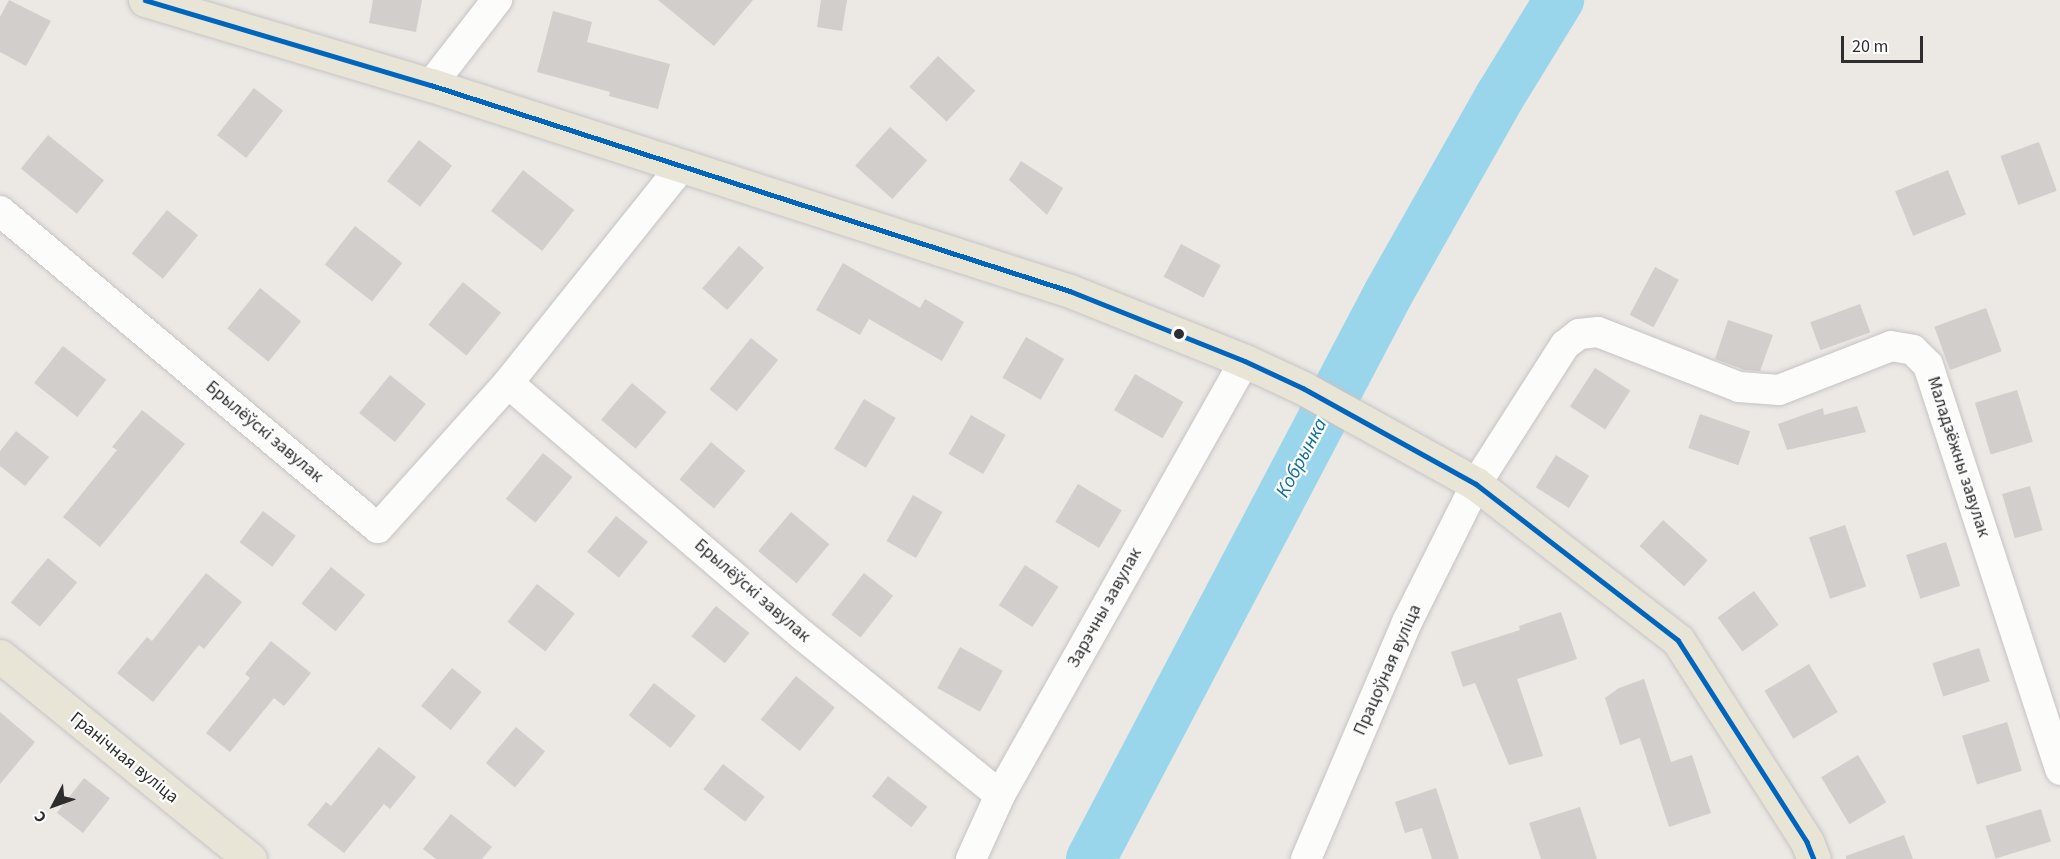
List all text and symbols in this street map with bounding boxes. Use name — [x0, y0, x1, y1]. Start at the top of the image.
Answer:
scale bar — [1844, 24, 1926, 62]
text: 20 m — [1852, 34, 1888, 59]
unlabelled marker — [1173, 328, 1185, 340]
street label: Маладзёжны завулак — [1922, 374, 1994, 540]
street label: Брылёўскі завулак — [201, 377, 327, 487]
water label: Кобрынка — [1271, 414, 1333, 502]
street label: Брылёўскі завулак — [690, 535, 814, 647]
street label: Зарэчны завулак — [1063, 544, 1147, 672]
street label: Працоўная вуліца — [1349, 601, 1427, 739]
street label: Гранічная вуліца — [66, 708, 182, 808]
north arrow — [24, 775, 84, 835]
text: С — [29, 806, 52, 828]

